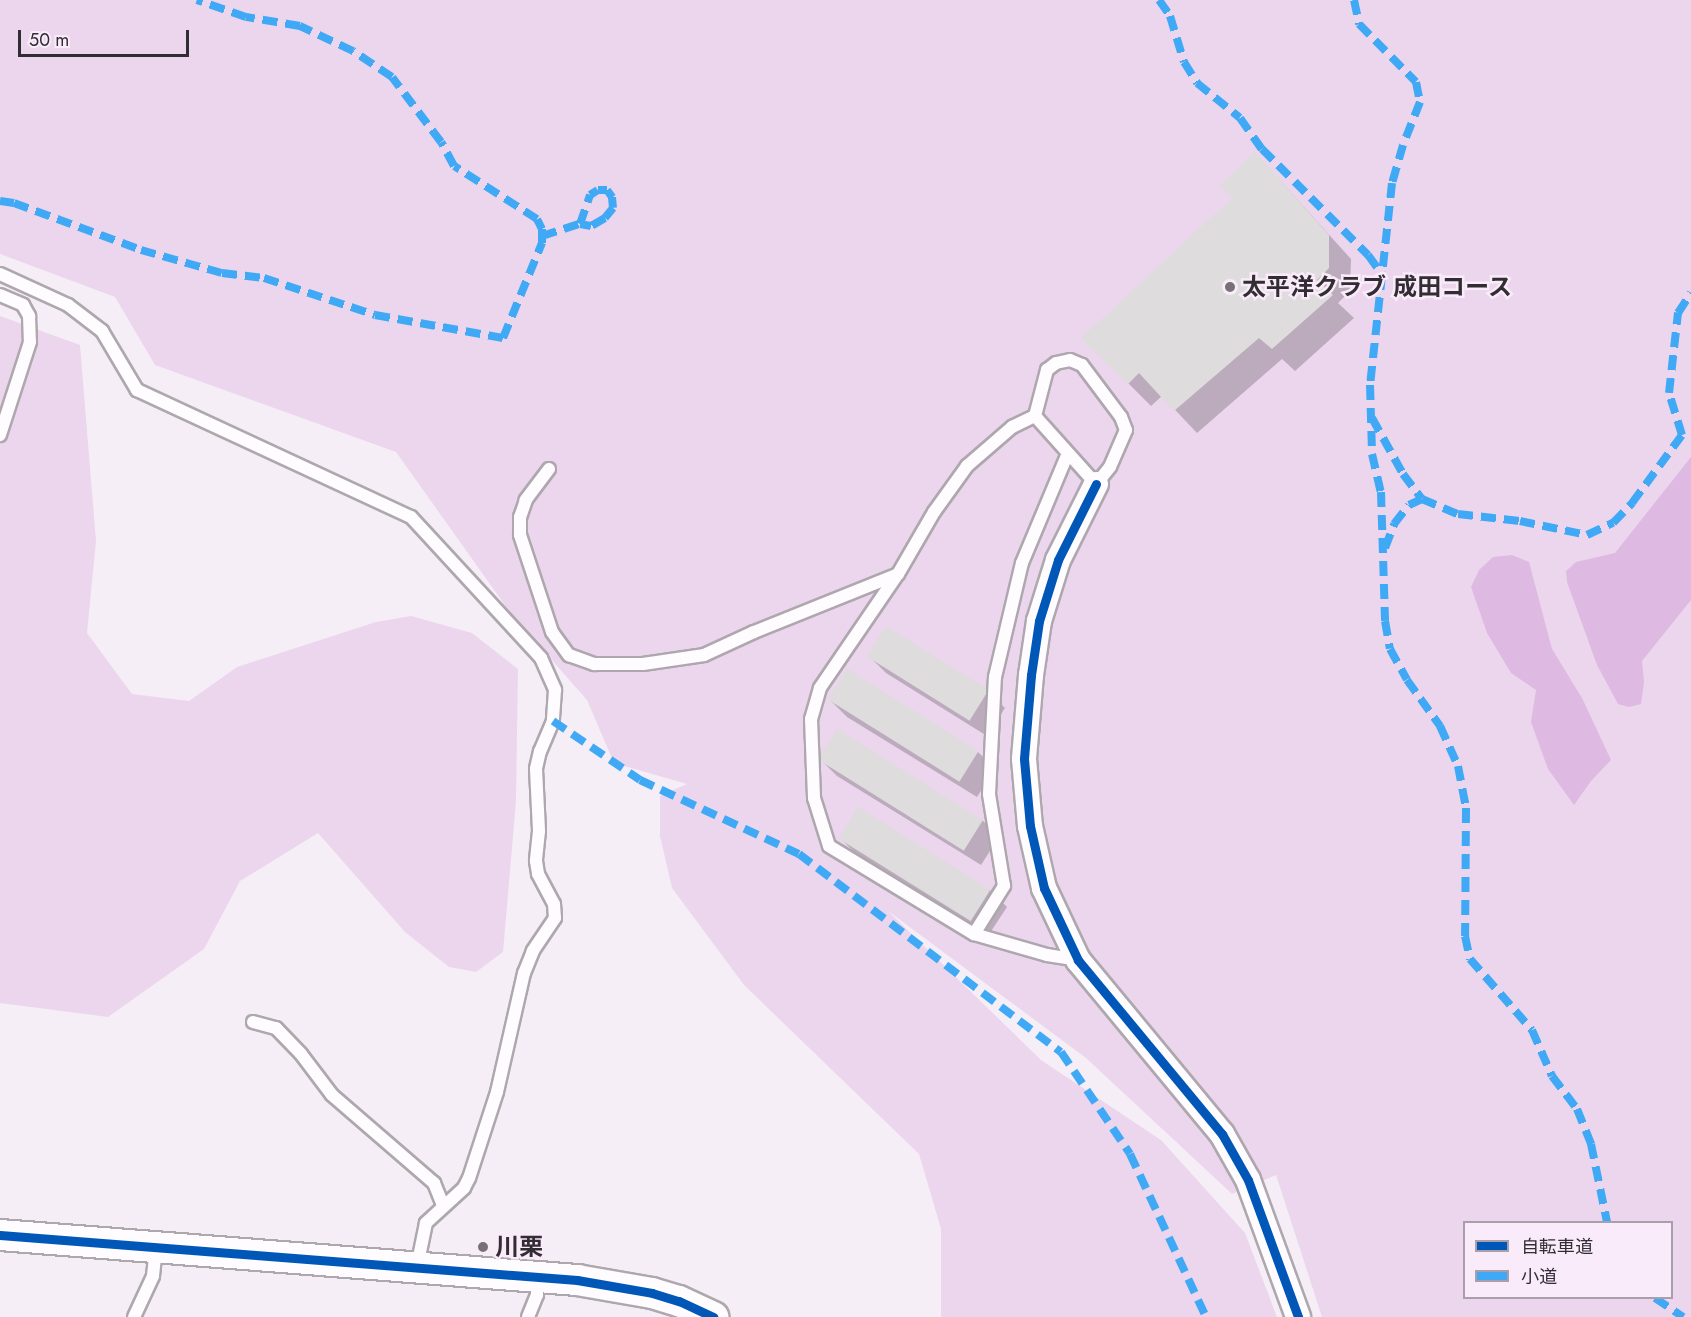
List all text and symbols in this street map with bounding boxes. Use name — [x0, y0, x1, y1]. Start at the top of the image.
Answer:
scale bar — [21, 18, 192, 56]
text: 50 m — [29, 27, 69, 53]
place label: 太平洋クラブ 成田コース — [1242, 273, 1513, 301]
marker: 太平洋クラブ 成田コース — [1223, 280, 1237, 294]
legend — [1463, 1221, 1673, 1299]
place label: 川栗 — [495, 1233, 543, 1261]
text: 自転車道 — [1521, 1234, 1593, 1260]
marker: 川栗 — [476, 1240, 490, 1254]
text: 小道 — [1521, 1264, 1557, 1290]

